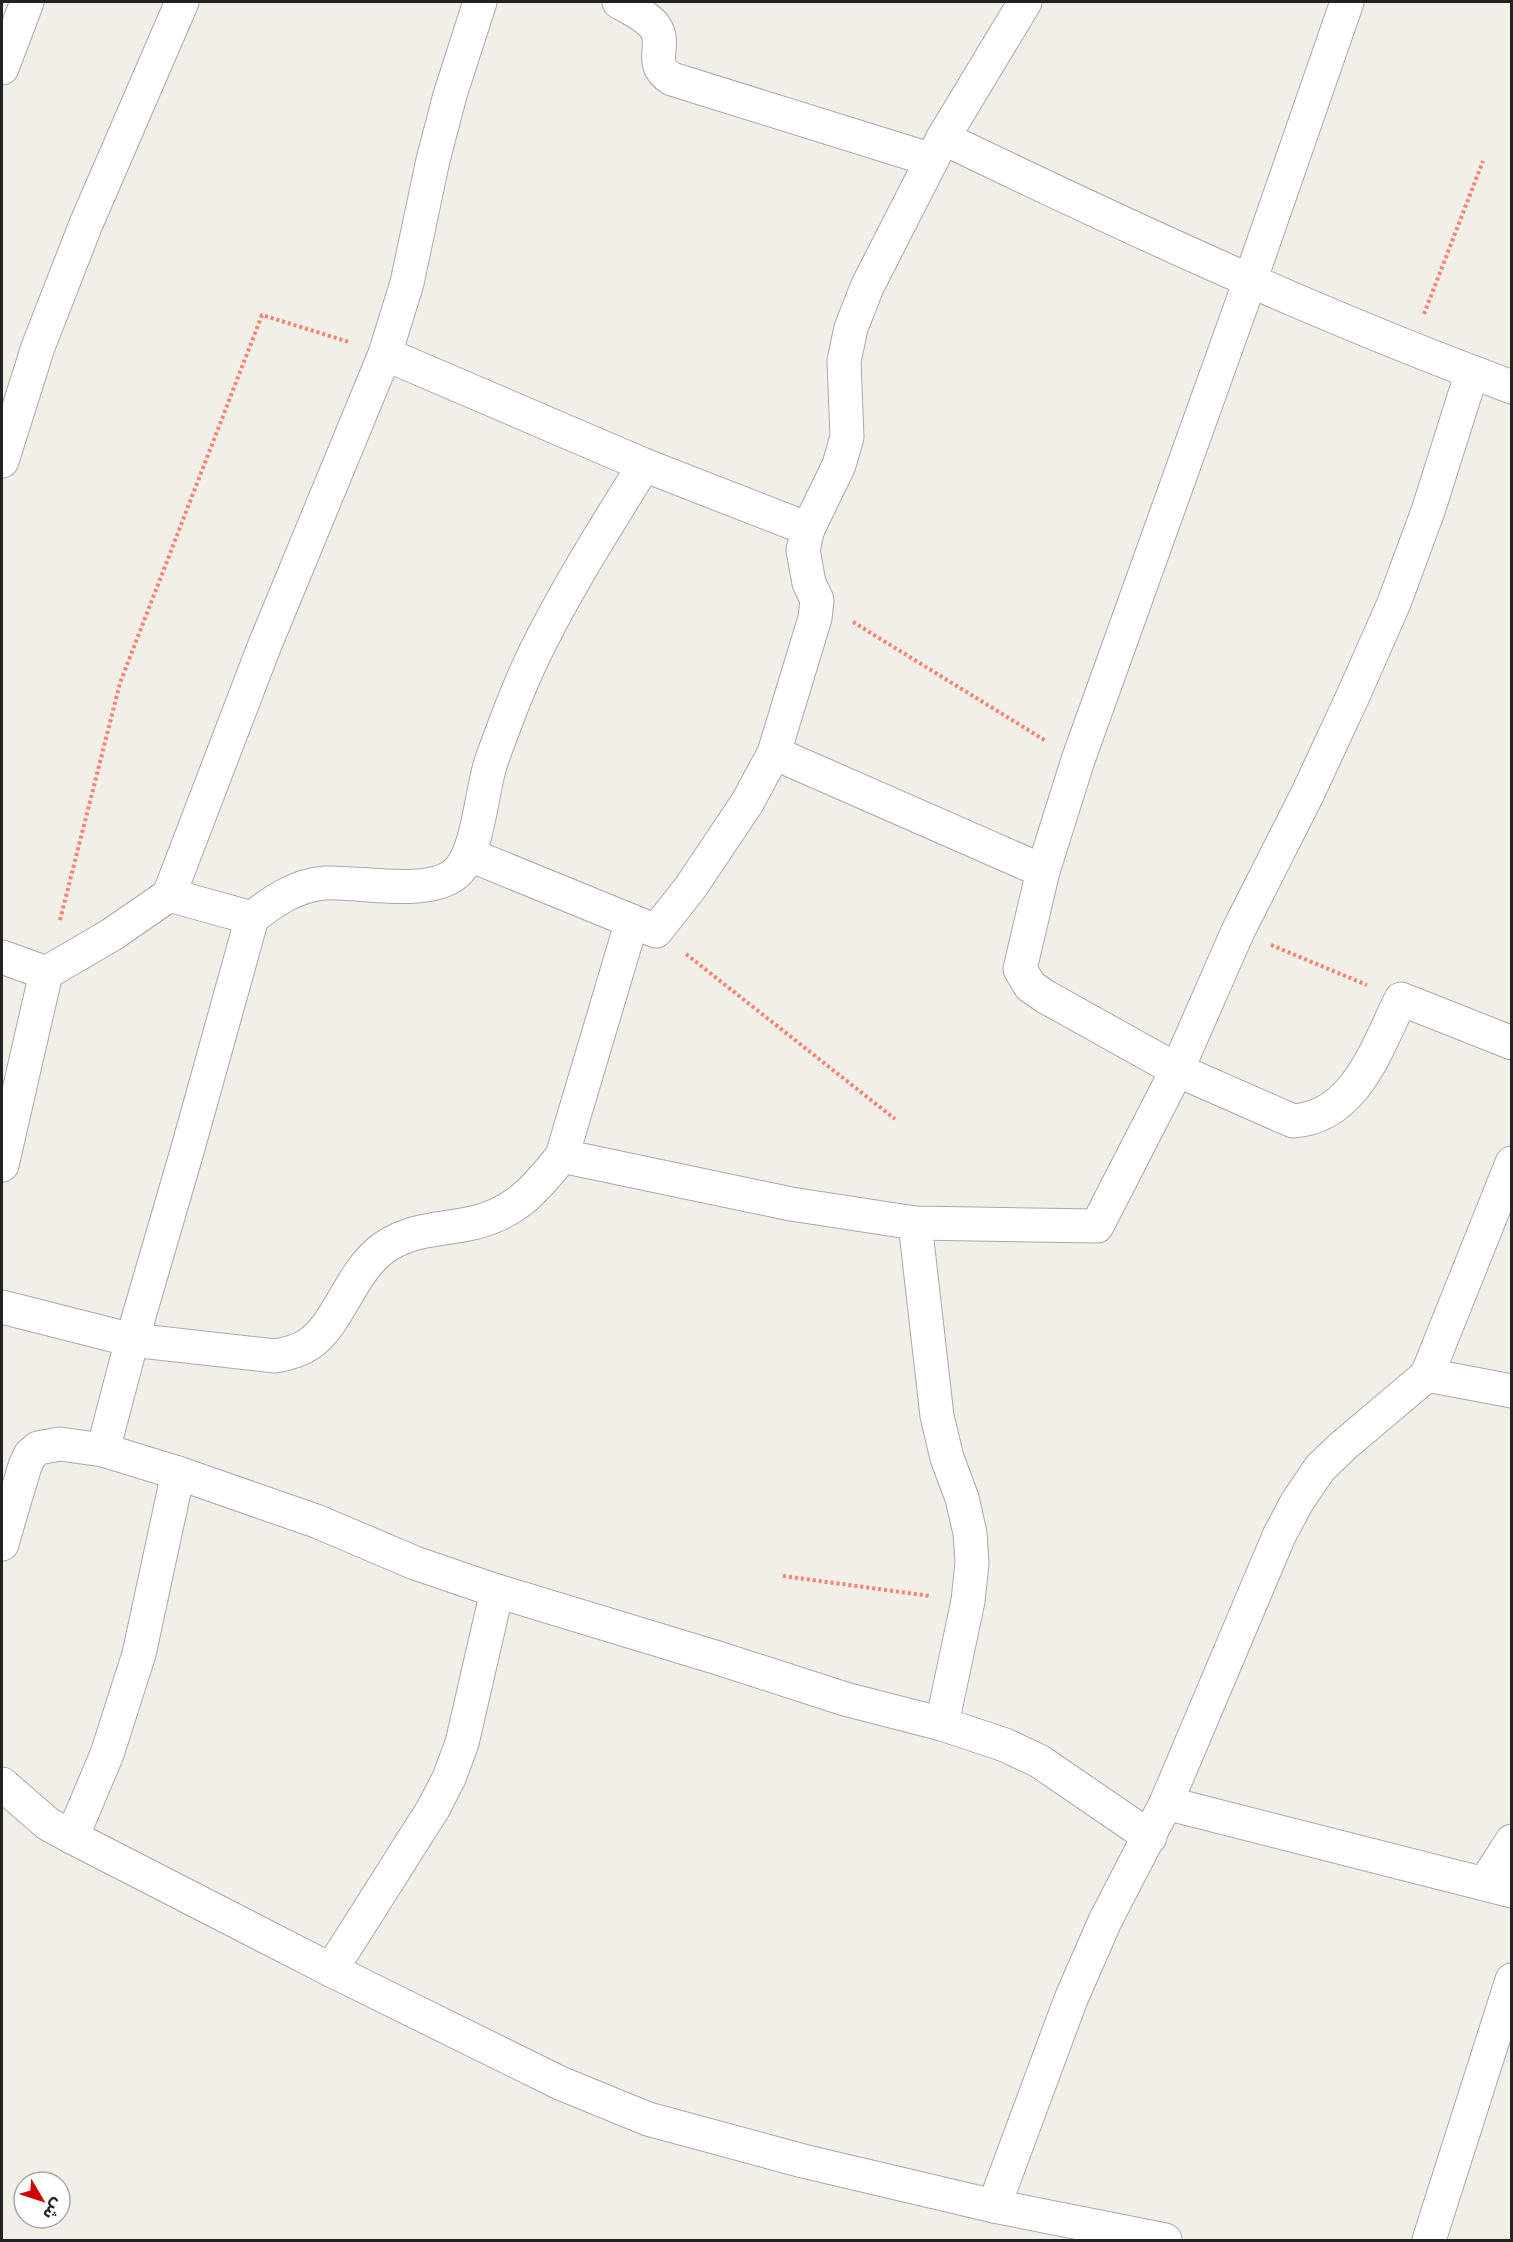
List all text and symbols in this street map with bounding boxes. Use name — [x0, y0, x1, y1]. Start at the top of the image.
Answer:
north arrow — [12, 2170, 72, 2230]
text: ش — [39, 2195, 68, 2224]

